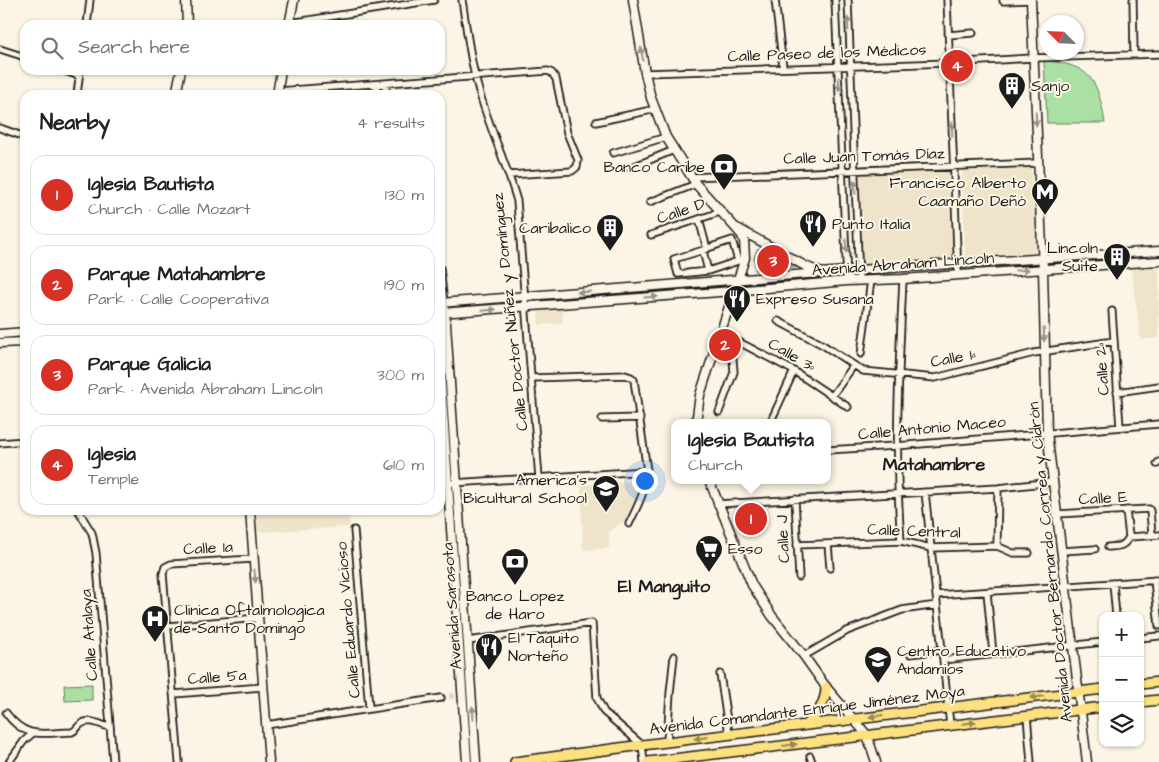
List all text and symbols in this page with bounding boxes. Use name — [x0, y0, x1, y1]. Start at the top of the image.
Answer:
north arrow — [1039, 15, 1084, 60]
one-way arrow — [844, 16, 852, 32]
search box — [20, 20, 445, 75]
icon: search — [38, 34, 66, 62]
text: Search here — [78, 34, 190, 61]
street label: Calle Paseo de los Médicos — [727, 39, 927, 67]
one-way arrow — [637, 45, 645, 61]
pin: 4 — [941, 47, 973, 85]
building icon: Sanjo — [997, 71, 1027, 110]
place label: Sanjo — [1031, 75, 1069, 97]
one-way arrow — [835, 76, 843, 92]
text: Nearby — [40, 108, 110, 137]
one-way arrow — [1032, 111, 1040, 127]
text: 4 results — [357, 112, 425, 134]
one-way arrow — [947, 121, 955, 137]
street label: Calle Juan Tomás Díaz — [783, 142, 945, 170]
bank icon: Banco Caribe — [709, 152, 739, 191]
place label: Banco Caribe — [604, 156, 705, 178]
text: Iglesia Bautista — [88, 171, 214, 198]
place label: Francisco Alberto Caamaño Deñó — [889, 172, 1026, 212]
metro station icon: Francisco Alberto Caamaño Deñó — [1030, 177, 1060, 216]
one-way arrow — [850, 178, 858, 194]
text: 1 — [56, 184, 58, 206]
text: 130 m — [385, 184, 424, 206]
street label: Calle Doctor Núñez y Domínguez — [487, 192, 534, 432]
street label: Calle D — [654, 192, 708, 230]
text: Church · Calle Mozart — [88, 198, 250, 220]
restaurant icon: Punto Italia — [798, 209, 828, 248]
building icon: Caribalico — [595, 213, 625, 252]
place label: Punto Italia — [832, 213, 910, 235]
place label: Caribalico — [519, 217, 591, 239]
place label: Lincoln Suite — [1047, 237, 1098, 277]
one-way arrow — [842, 238, 850, 254]
pin: 3 — [757, 242, 789, 280]
building icon: Lincoln Suite — [1102, 242, 1132, 281]
street label: Avenida Abraham Lincoln — [811, 247, 995, 281]
text: Parque Matahambre — [88, 261, 266, 288]
one-way arrow — [1014, 266, 1030, 274]
text: 2 — [52, 274, 62, 296]
text: 190 m — [384, 274, 424, 296]
restaurant icon: Expreso Susana — [722, 284, 752, 323]
text: Park · Calle Cooperativa — [88, 288, 269, 310]
one-way arrow — [575, 288, 591, 296]
place label: Expreso Susana — [756, 288, 874, 310]
one-way arrow — [643, 293, 659, 301]
one-way arrow — [481, 305, 497, 313]
pin: 2 — [709, 326, 741, 364]
one-way arrow — [1040, 327, 1048, 343]
street label: Calle 3ª — [764, 333, 820, 377]
street label: Calle 2ª — [1089, 342, 1115, 396]
street label: Calle 1ª — [929, 343, 977, 373]
text: Parque Galicia — [88, 351, 211, 378]
text: 3 — [53, 364, 61, 386]
text: 300 m — [377, 364, 424, 386]
text: Park · Avenida Abraham Lincoln — [88, 378, 323, 400]
street label: Avenida Doctor Bernardo Correa y Cidrón — [1022, 401, 1079, 723]
street label: Calle Antonio Maceo — [857, 411, 1007, 445]
popup — [671, 419, 831, 484]
text: Iglesia Bautista — [688, 427, 814, 454]
text: Iglesia — [88, 441, 136, 468]
district label: Matahambre — [883, 452, 985, 477]
text: 4 — [52, 454, 62, 476]
text: 610 m — [383, 454, 424, 476]
text: Church — [688, 454, 742, 476]
text: Temple — [88, 468, 139, 490]
your location — [632, 468, 658, 494]
place label: America's Bicultural School — [463, 469, 587, 509]
school or university icon: America's Bicultural School — [591, 474, 621, 513]
street label: Calle E — [1078, 486, 1129, 510]
pin: 1 — [735, 500, 767, 538]
street label: Calle J — [771, 514, 795, 564]
street label: Calle Central — [867, 518, 961, 544]
supermarket icon: Esso — [694, 534, 724, 573]
street label: Calle 1a — [183, 536, 233, 560]
place label: Esso — [728, 538, 763, 560]
street label: Calle Eduardo Vicioso — [330, 541, 366, 699]
street label: Avenida Sarasota — [437, 542, 467, 670]
bank icon: Banco Lopez de Haro — [500, 547, 530, 586]
one-way arrow — [251, 568, 259, 584]
district label: El Manguito — [618, 574, 711, 600]
place label: Banco Lopez de Haro — [466, 585, 564, 625]
street label: Calle Atalaya — [75, 588, 104, 682]
place label: Clinica Oftalmologica de Santo Domingo — [174, 599, 325, 640]
hospital icon: Clinica Oftalmologica de Santo Domingo — [140, 604, 170, 643]
map controls — [1099, 612, 1144, 747]
button: + — [1099, 612, 1144, 657]
place label: El Taquito Norteño — [508, 627, 579, 667]
restaurant icon: El Taquito Norteño — [474, 632, 504, 671]
place label: Centro Educativo Andamios — [897, 640, 1026, 680]
school or university icon: Centro Educativo Andamios — [863, 645, 893, 684]
button: − — [1099, 657, 1144, 702]
street label: Calle 5a — [187, 664, 247, 690]
street label: Avenida Comandante Enrique Jiménez Moya — [648, 680, 966, 741]
one-way arrow — [1029, 693, 1045, 701]
button: layers — [1099, 702, 1144, 747]
one-way arrow — [468, 705, 476, 721]
one-way arrow — [867, 713, 883, 721]
one-way arrow — [961, 719, 977, 727]
one-way arrow — [692, 734, 708, 742]
one-way arrow — [783, 741, 799, 749]

